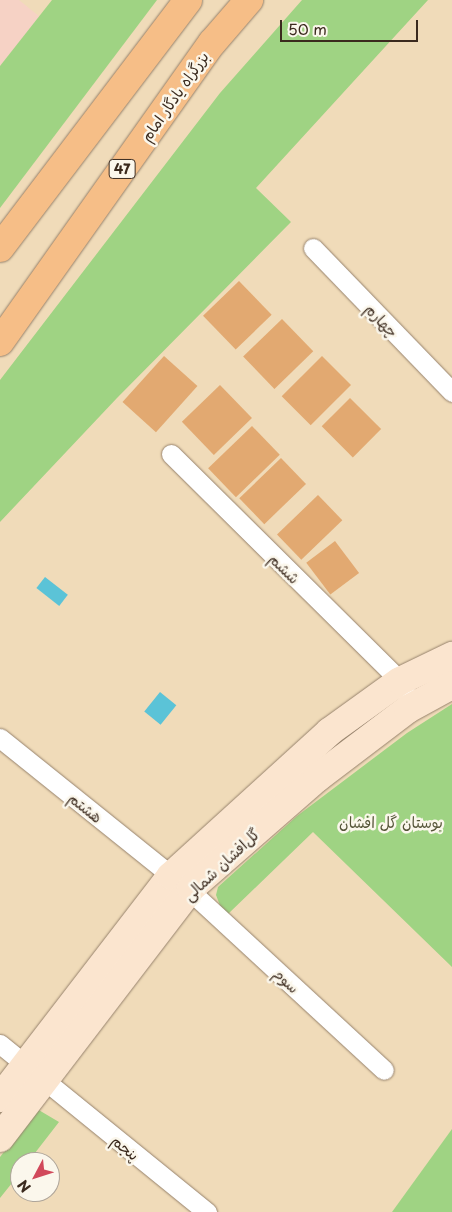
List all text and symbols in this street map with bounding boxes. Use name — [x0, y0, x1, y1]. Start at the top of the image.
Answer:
scale bar — [282, 10, 420, 42]
text: 50 m — [288, 17, 327, 40]
street label: بزرگراه یادگار امام — [136, 48, 212, 144]
road number: 47 — [108, 157, 136, 180]
street label: چهارم — [362, 300, 402, 340]
street label: ششم — [266, 549, 304, 587]
street label: هشتم — [66, 788, 106, 826]
park label: بوستان گل افشان — [339, 813, 443, 831]
street label: گل‌افشان شمالی — [179, 824, 263, 904]
street label: سوم — [270, 964, 304, 996]
street label: پنجم — [109, 1130, 143, 1164]
north arrow — [10, 1152, 60, 1202]
text: N — [12, 1175, 36, 1197]

